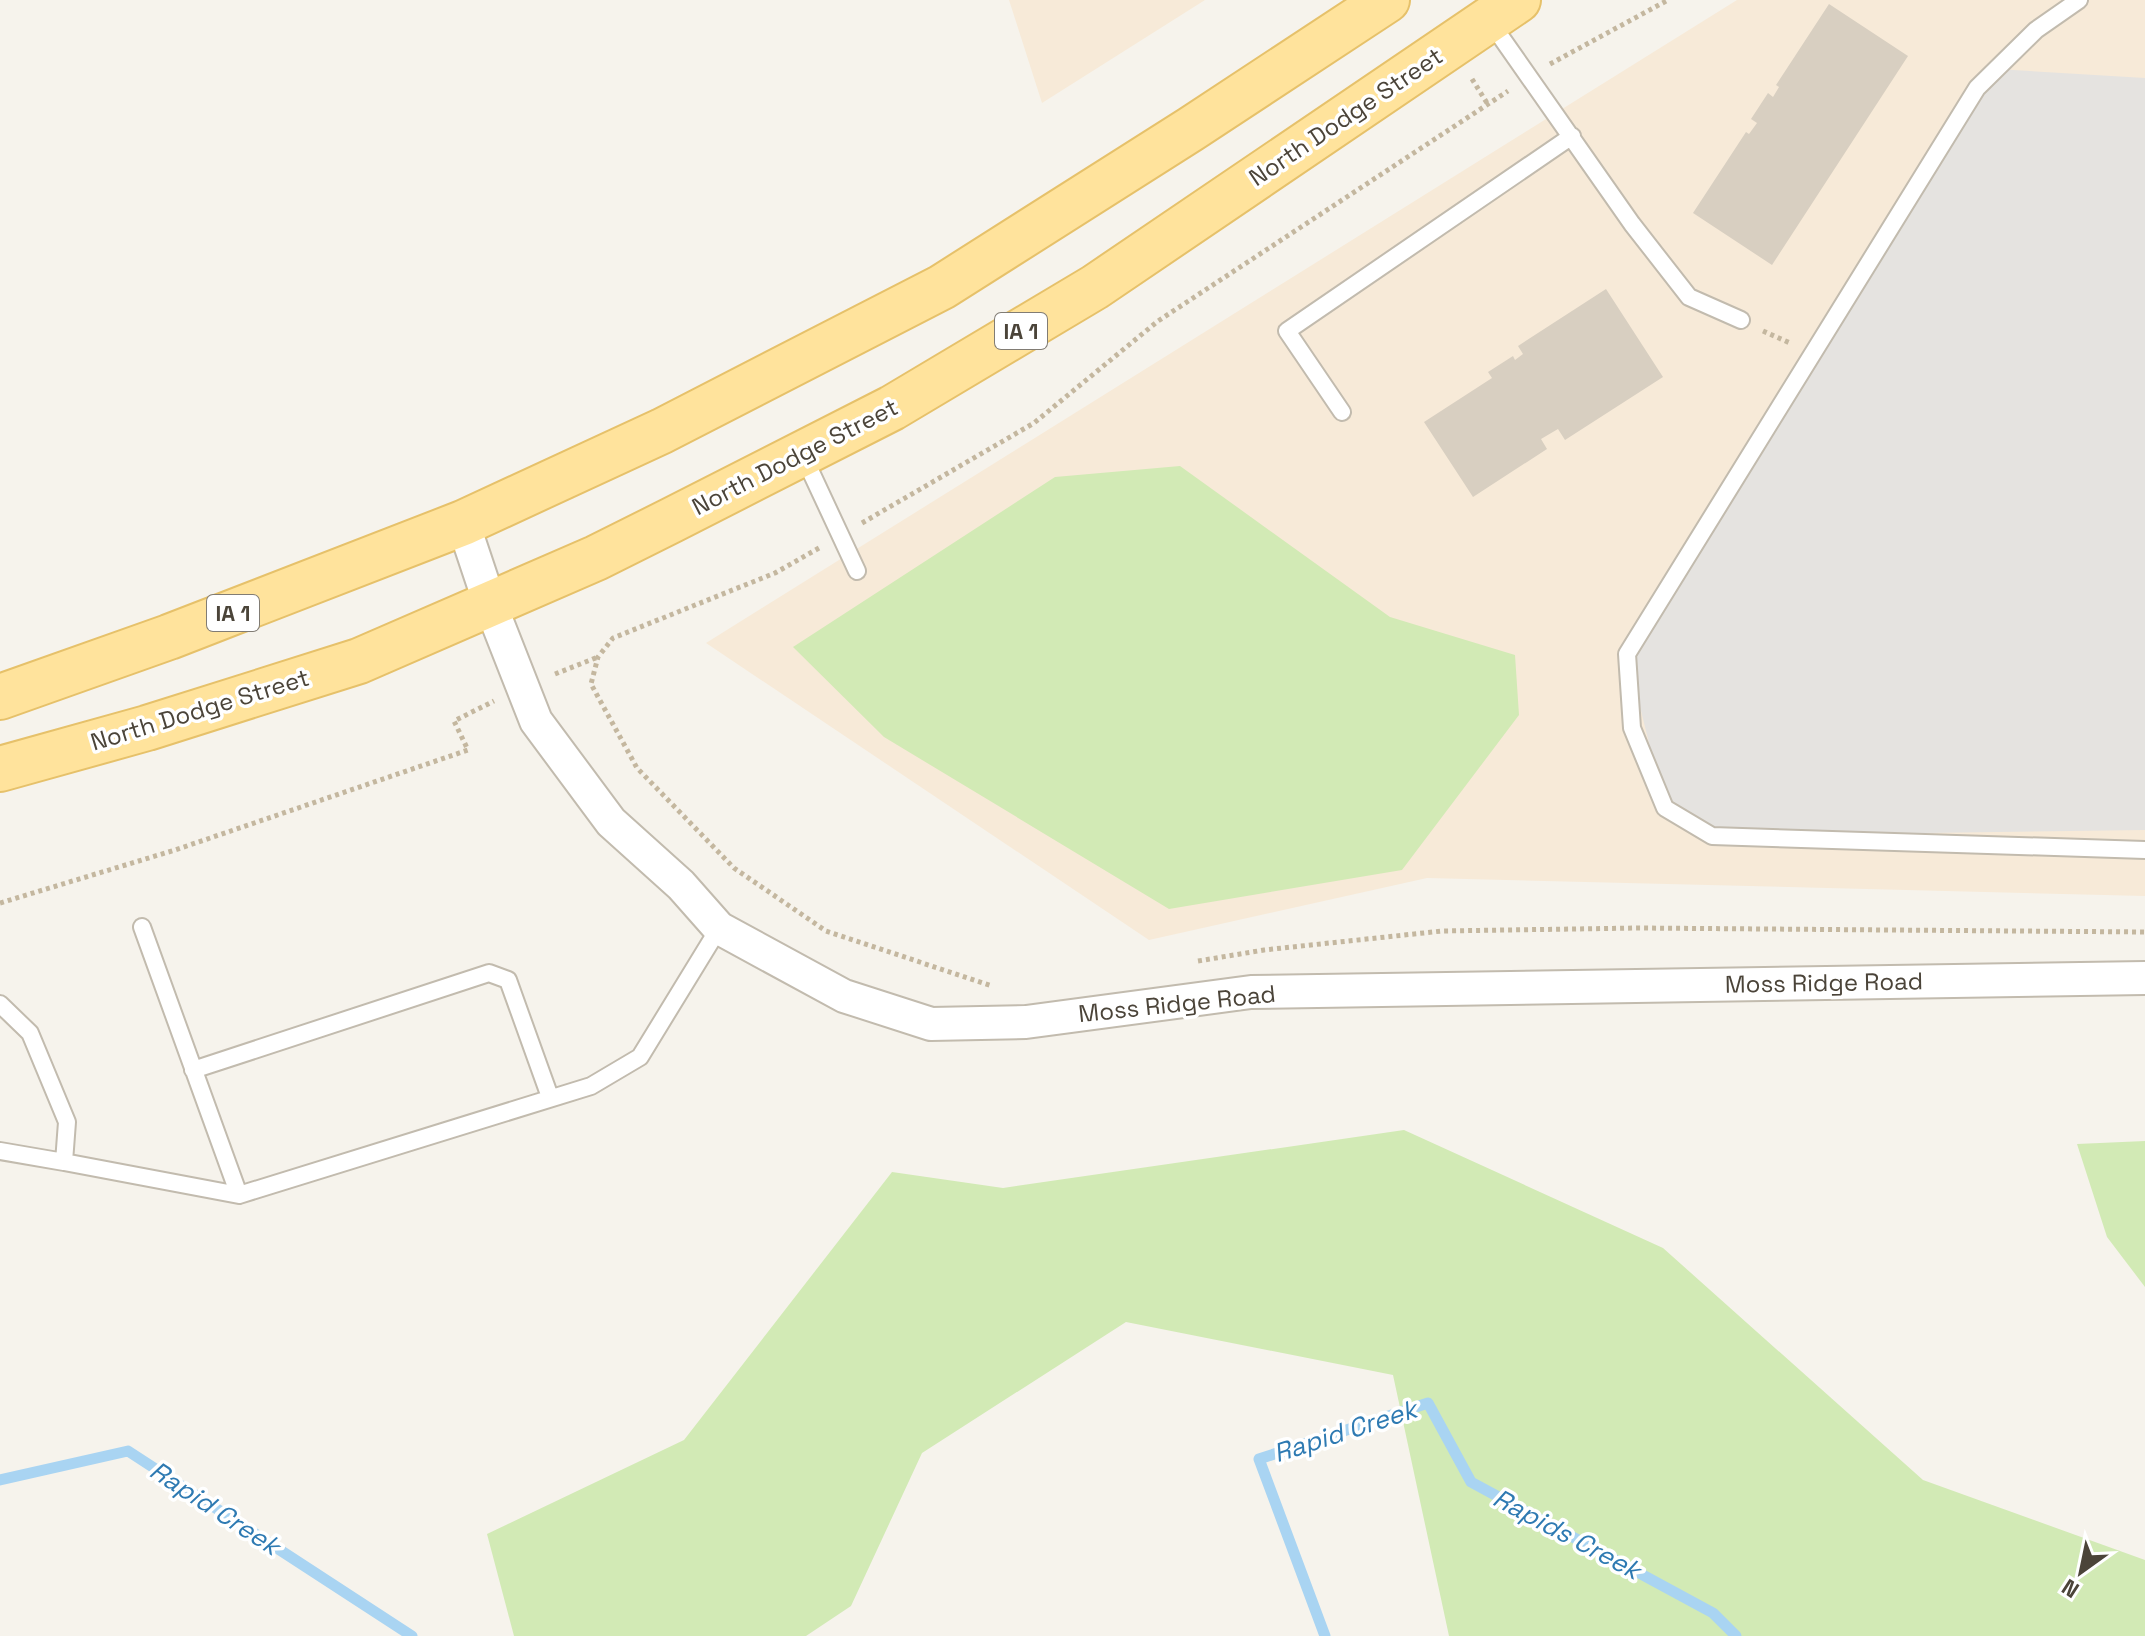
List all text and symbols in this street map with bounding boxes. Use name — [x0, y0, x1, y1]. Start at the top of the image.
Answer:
street label: North Dodge Street — [1243, 40, 1449, 193]
road number: IA 1 — [995, 313, 1047, 349]
street label: North Dodge Street — [687, 391, 903, 522]
road number: IA 1 — [207, 595, 259, 631]
street label: North Dodge Street — [87, 662, 313, 758]
street label: Moss Ridge Road — [1725, 965, 1923, 1000]
street label: Moss Ridge Road — [1077, 978, 1277, 1029]
water label: Rapid Creek — [1269, 1391, 1424, 1470]
water label: Rapid Creek — [143, 1453, 289, 1564]
water label: Rapids Creek — [1487, 1481, 1649, 1589]
north arrow — [2041, 1532, 2121, 1612]
text: N — [2056, 1573, 2084, 1605]

